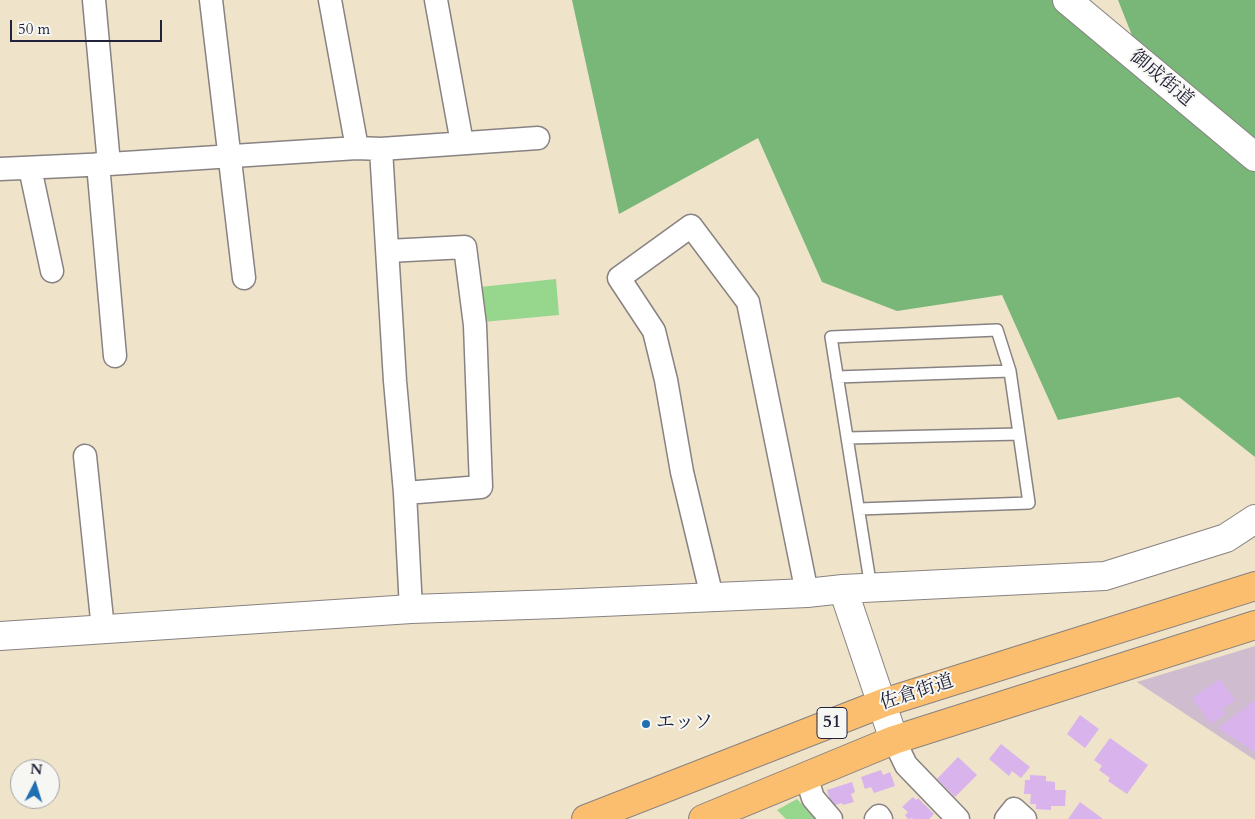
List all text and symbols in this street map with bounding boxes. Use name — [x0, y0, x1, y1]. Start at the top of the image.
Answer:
scale bar — [12, 10, 165, 42]
text: 50 m — [18, 19, 50, 39]
street label: 御成街道 — [1125, 46, 1197, 112]
street label: 佐倉街道 — [877, 670, 957, 716]
road number: 51 — [817, 708, 847, 738]
place label: エッソ — [656, 713, 713, 735]
marker: エッソ — [640, 718, 652, 730]
north arrow — [10, 759, 60, 809]
text: N — [29, 760, 43, 780]

